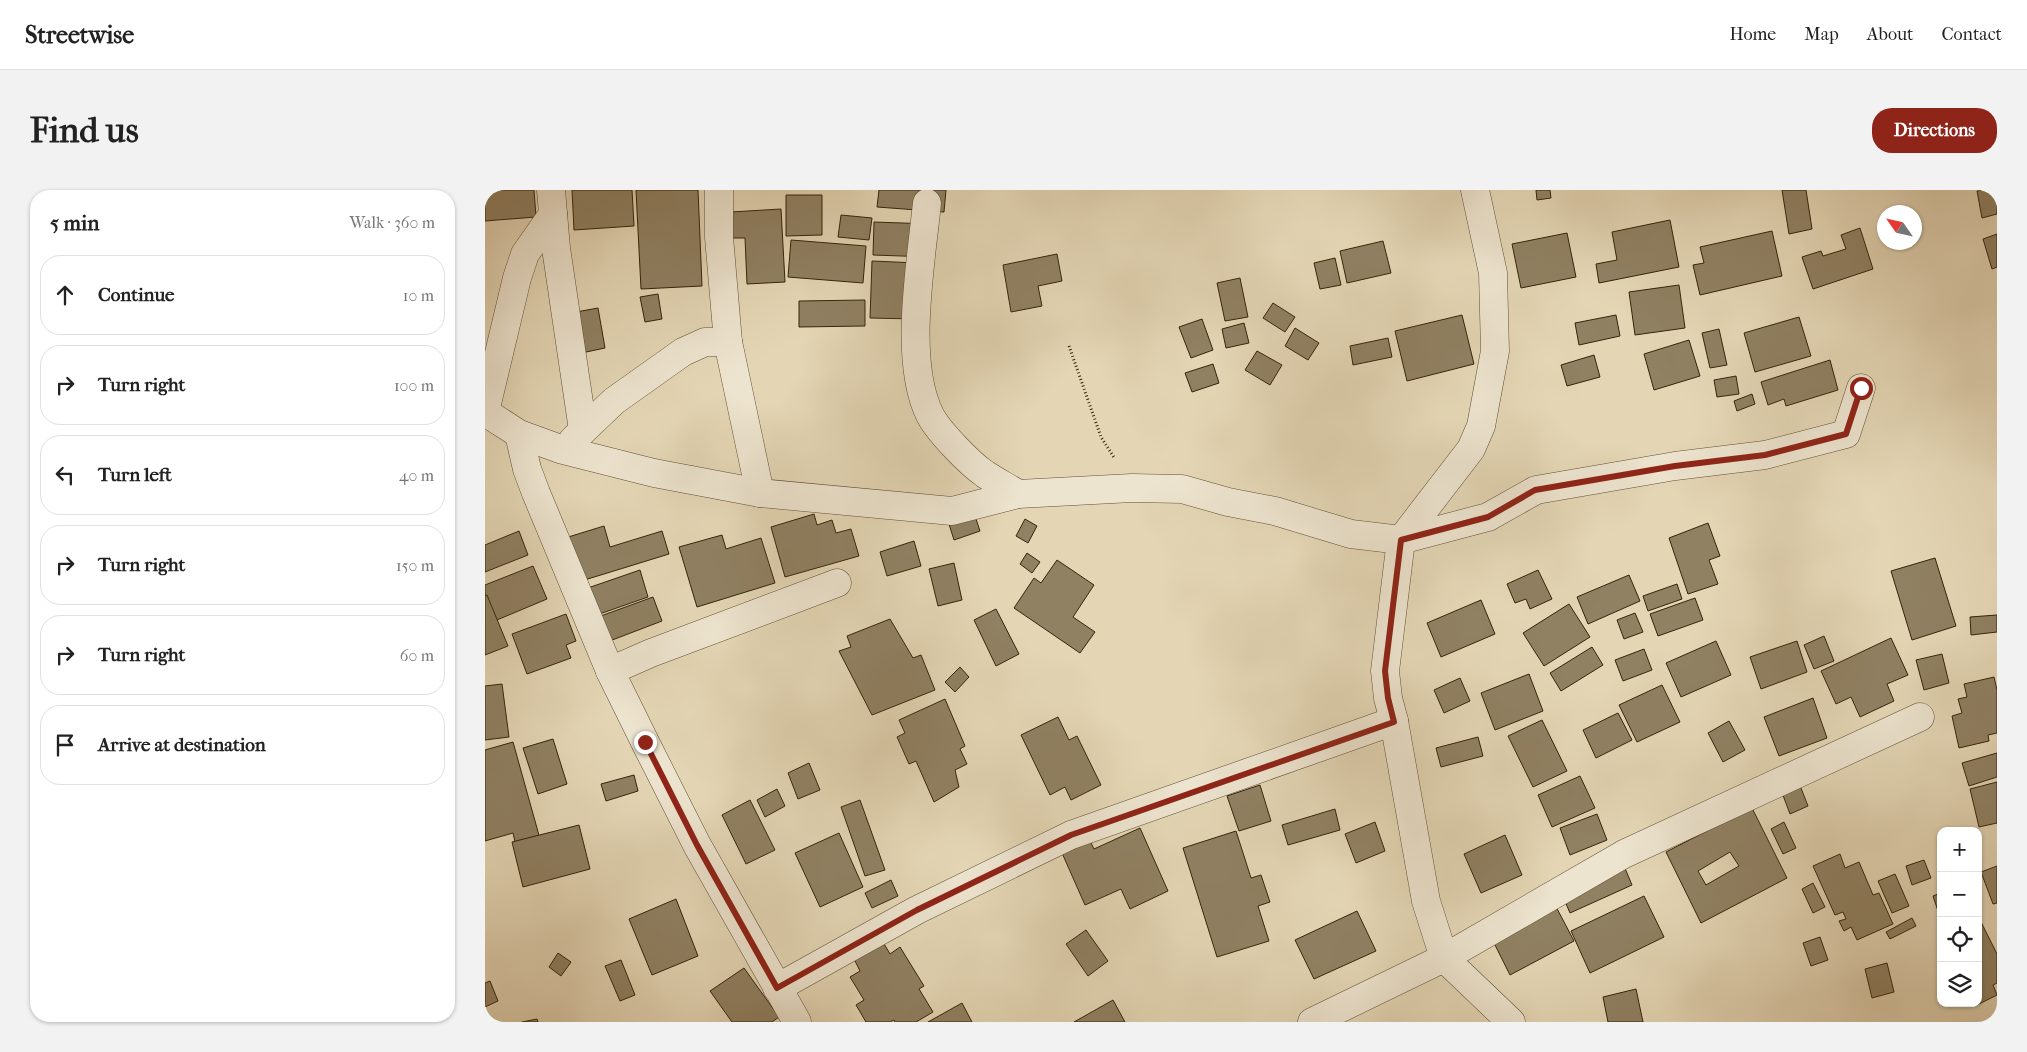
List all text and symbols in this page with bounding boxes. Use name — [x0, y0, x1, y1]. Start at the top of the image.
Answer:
text: Streetwise — [25, 21, 134, 49]
text: Home — [1729, 24, 1776, 45]
text: Map — [1804, 24, 1839, 45]
text: About — [1867, 24, 1913, 45]
text: Contact — [1941, 24, 2002, 45]
button: Directions — [1872, 108, 1997, 153]
text: Find us — [30, 110, 139, 151]
north arrow — [1877, 205, 1922, 250]
text: 5 min — [50, 211, 99, 235]
text: Walk · 360 m — [349, 213, 435, 232]
icon: ahead — [51, 281, 79, 309]
text: Continue — [98, 284, 174, 306]
text: 10 m — [403, 286, 434, 305]
icon: right — [51, 371, 79, 399]
text: Turn right — [98, 374, 185, 396]
text: 100 m — [394, 376, 434, 395]
route start — [1850, 377, 1873, 400]
icon: left — [51, 461, 79, 489]
text: Turn left — [98, 464, 172, 486]
text: 40 m — [399, 466, 434, 485]
icon: right — [51, 551, 79, 579]
text: Turn right — [98, 554, 185, 576]
text: 150 m — [396, 556, 434, 575]
icon: right — [51, 641, 79, 669]
text: Turn right — [98, 644, 185, 666]
text: 60 m — [400, 646, 434, 665]
icon: arrive — [51, 731, 79, 759]
route end — [634, 731, 657, 754]
text: Arrive at destination — [98, 734, 266, 756]
map controls — [1937, 827, 1982, 1007]
button: + — [1937, 827, 1982, 872]
button: − — [1937, 872, 1982, 917]
button: locate — [1937, 917, 1982, 962]
button: layers — [1937, 962, 1982, 1007]

